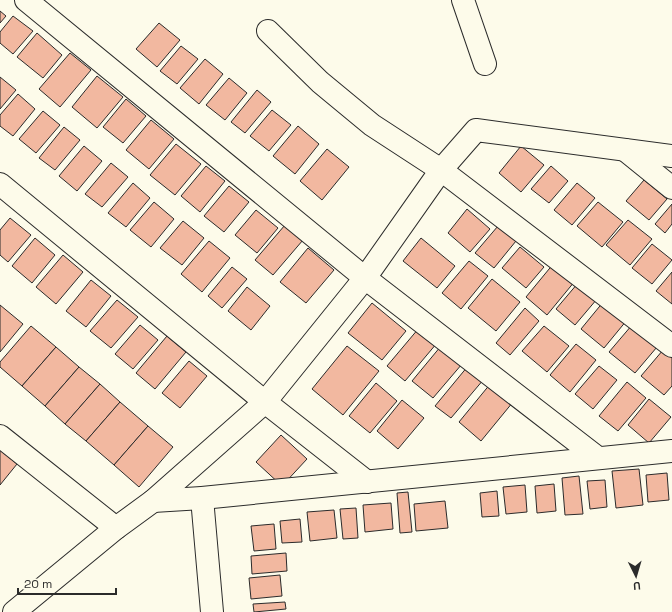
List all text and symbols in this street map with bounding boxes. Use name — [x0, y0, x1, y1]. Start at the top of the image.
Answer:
north arrow — [616, 556, 656, 596]
scale bar — [18, 570, 116, 596]
text: 20 m — [24, 576, 52, 592]
text: U — [633, 579, 641, 593]

